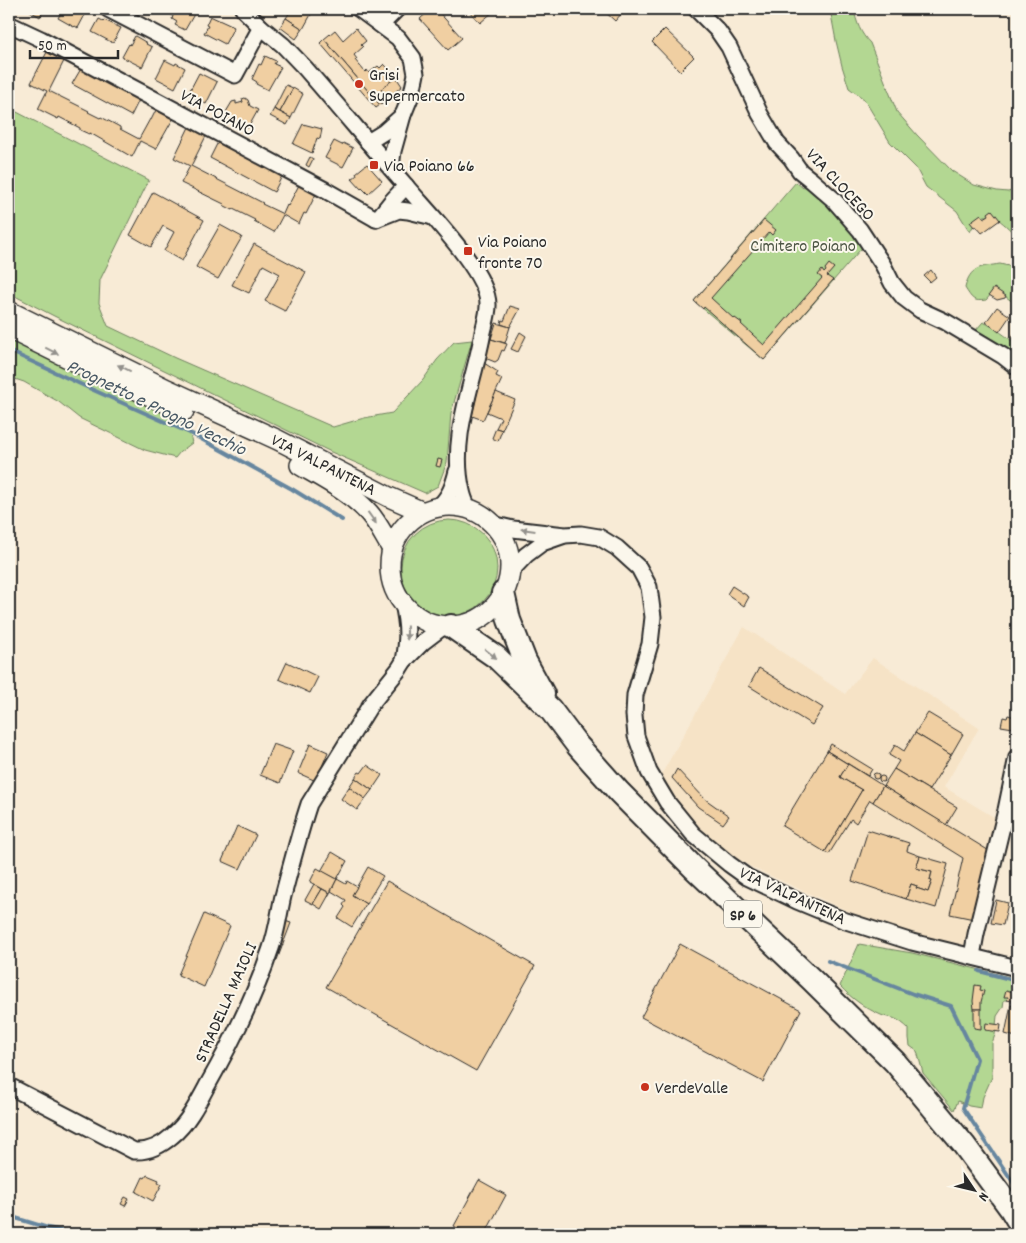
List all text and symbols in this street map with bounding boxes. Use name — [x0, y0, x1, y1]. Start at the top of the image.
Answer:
scale bar — [30, 28, 118, 60]
text: 50 m — [38, 36, 67, 58]
place label: Grisi Supermercato — [369, 64, 465, 110]
marker: Grisi Supermercato — [353, 78, 365, 90]
street label: VIA POIANO — [175, 84, 259, 144]
street label: VIA CLOCEGO — [799, 144, 879, 228]
place label: Via Poiano 66 — [384, 155, 475, 180]
marker: Via Poiano 66 — [368, 159, 380, 171]
place label: Via Poiano fronte 70 — [478, 231, 547, 277]
park label: Cimitero Poiano — [750, 235, 856, 260]
marker: Via Poiano fronte 70 — [462, 245, 474, 257]
one-way arrow — [45, 346, 60, 355]
water label: Prognetto e Progno Vecchio — [61, 354, 251, 465]
one-way arrow — [116, 363, 131, 372]
street label: VIA VALPANTENA — [266, 429, 380, 504]
one-way arrow — [367, 511, 377, 525]
one-way arrow — [520, 526, 536, 534]
one-way arrow — [403, 625, 411, 641]
one-way arrow — [484, 648, 497, 659]
street label: VIA VALPANTENA — [735, 862, 849, 933]
road number: SP 6 — [724, 901, 762, 928]
street label: STRADELLA MAIOLI — [190, 939, 265, 1067]
place label: VerdeValle — [655, 1077, 728, 1102]
marker: VerdeValle — [639, 1081, 651, 1093]
north arrow — [948, 1166, 998, 1216]
text: N — [973, 1188, 993, 1205]

